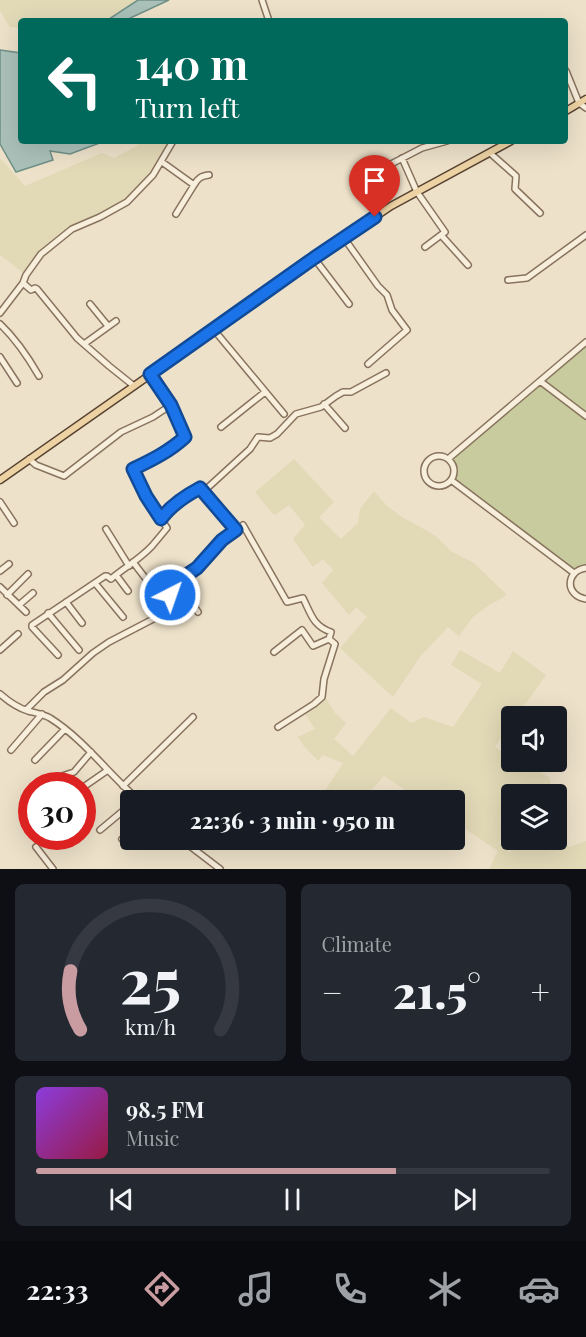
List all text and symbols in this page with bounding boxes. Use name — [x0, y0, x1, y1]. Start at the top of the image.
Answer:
text: 140 m — [135, 35, 248, 91]
icon: left — [36, 42, 114, 120]
text: Turn left — [135, 89, 239, 125]
pin — [349, 155, 400, 217]
icon: arrive — [358, 164, 391, 197]
position arrow — [138, 563, 202, 627]
map controls — [501, 706, 567, 850]
button: sound — [501, 706, 567, 772]
speed limit sign: 30 — [18, 772, 96, 850]
button: layers — [501, 784, 567, 850]
text: 22:36 · 3 min · 950 m — [190, 805, 395, 835]
text: Climate — [322, 930, 392, 957]
text: 25 — [120, 936, 181, 1020]
text: 21.5° — [393, 960, 481, 1020]
text: − — [322, 969, 343, 1013]
text: + — [531, 969, 550, 1013]
text: km/h — [125, 1012, 176, 1040]
text: 98.5 FM — [126, 1094, 204, 1124]
text: Music — [126, 1124, 179, 1151]
icon: previous — [105, 1183, 138, 1216]
icon: pause — [276, 1183, 309, 1216]
icon: next — [448, 1183, 481, 1216]
icon: directions — [141, 1268, 183, 1310]
icon: music — [235, 1268, 277, 1310]
icon: phone — [329, 1268, 371, 1310]
icon: climate — [424, 1268, 466, 1310]
icon: car — [518, 1268, 560, 1310]
text: 22:33 — [26, 1271, 89, 1307]

